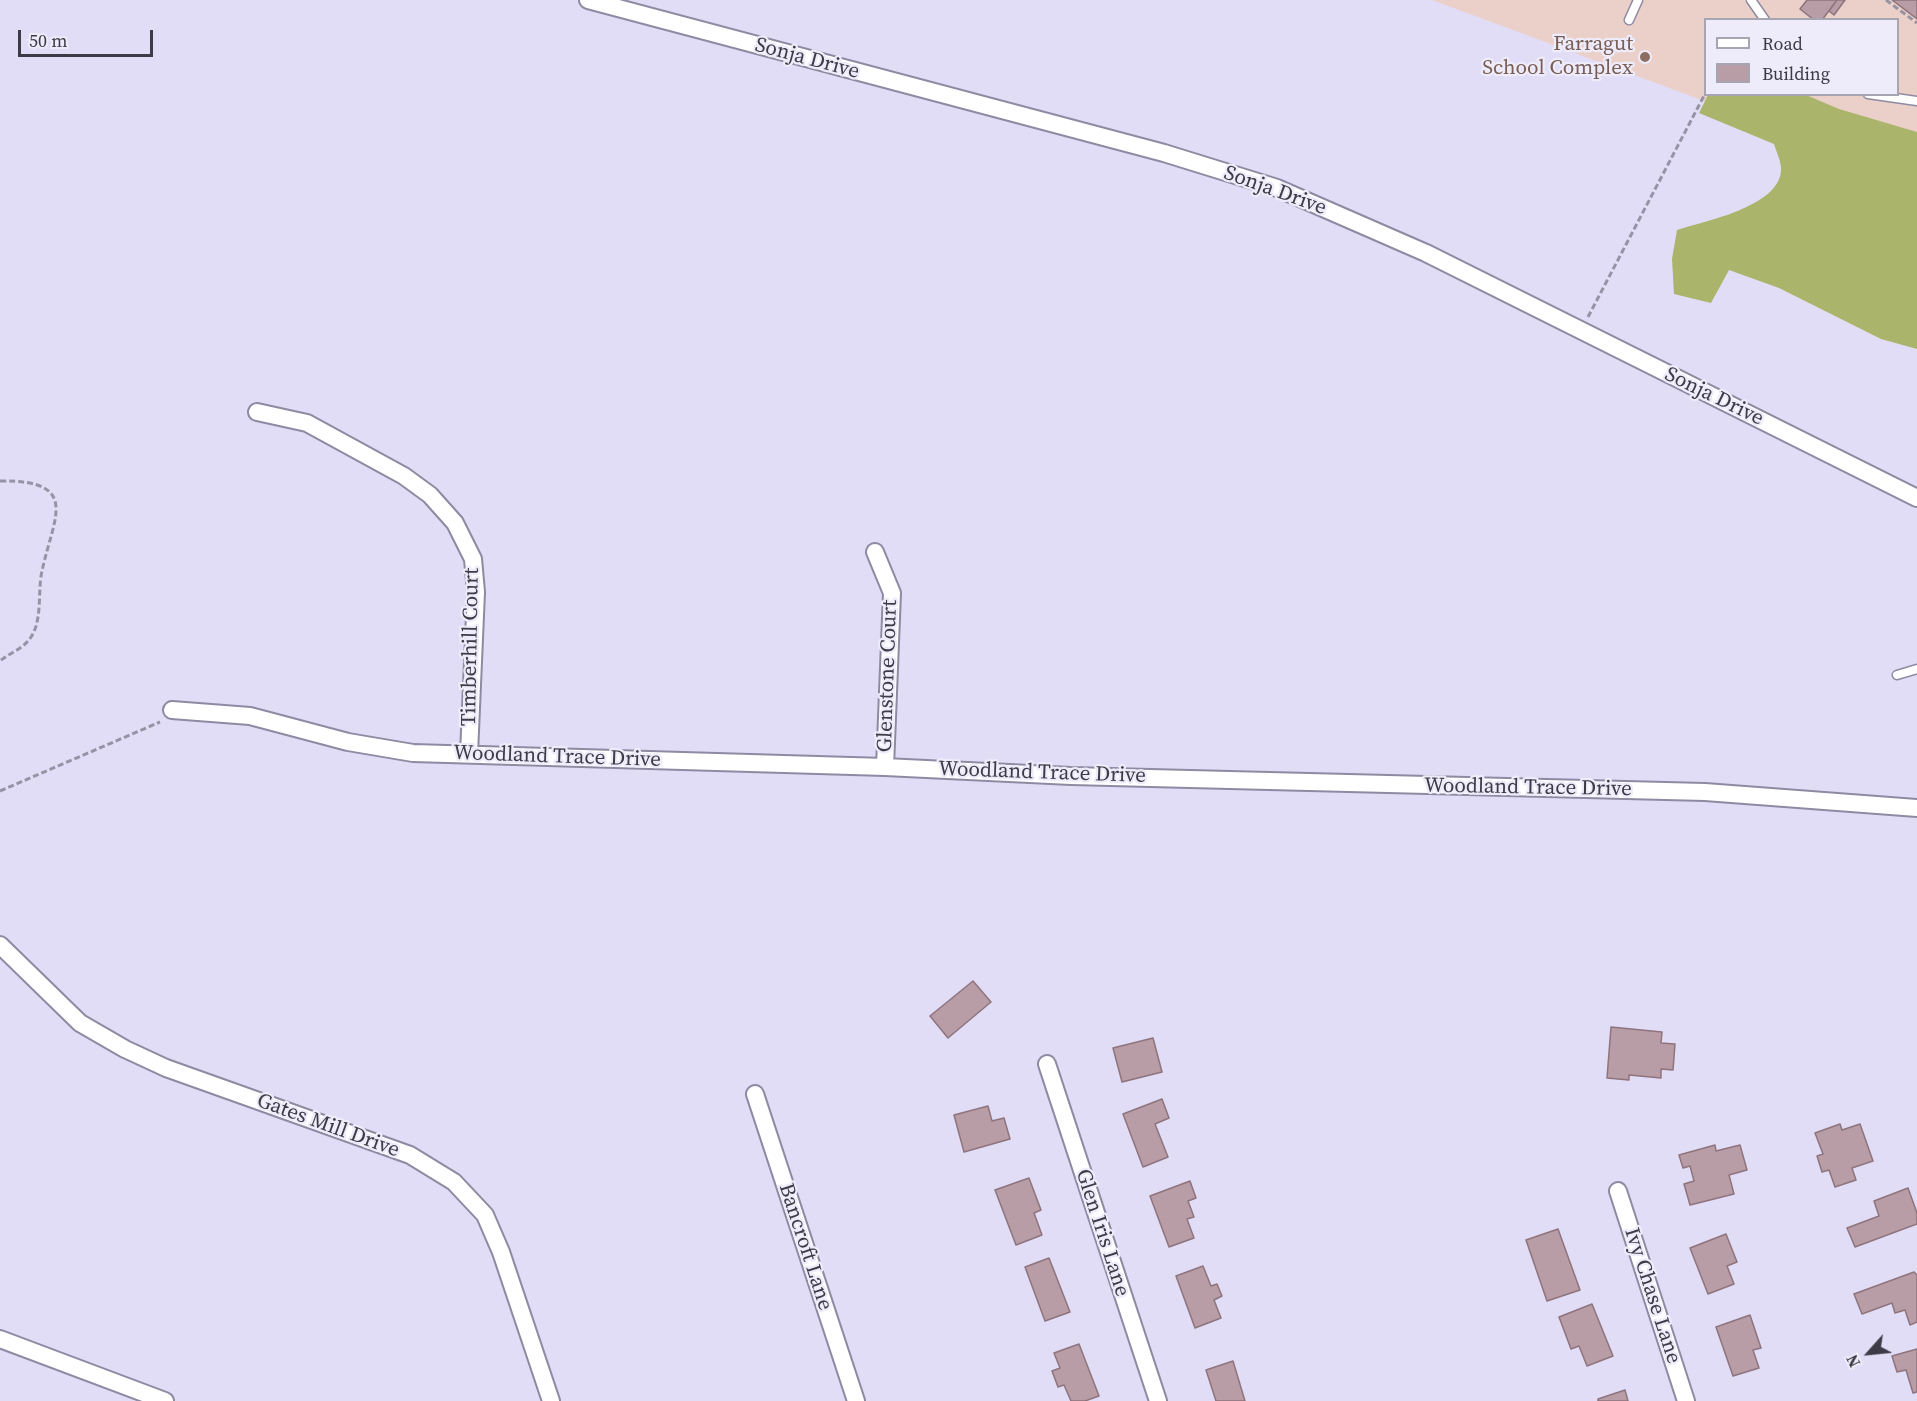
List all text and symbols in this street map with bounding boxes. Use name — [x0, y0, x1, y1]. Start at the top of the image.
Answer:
scale bar — [21, 18, 156, 56]
legend — [1704, 18, 1899, 96]
text: 50 m — [29, 28, 67, 53]
text: Road — [1762, 31, 1803, 56]
place label: Farragut School Complex — [1482, 32, 1633, 82]
street label: Sonja Drive — [752, 33, 862, 85]
marker: Farragut School Complex — [1638, 50, 1652, 64]
text: Building — [1762, 61, 1830, 86]
street label: Sonja Drive — [1220, 161, 1330, 221]
street label: Sonja Drive — [1660, 362, 1768, 432]
street label: Timberhill Court — [457, 568, 485, 726]
street label: Glenstone Court — [873, 599, 903, 753]
street label: Woodland Trace Drive — [453, 741, 661, 773]
street label: Woodland Trace Drive — [938, 757, 1146, 789]
street label: Woodland Trace Drive — [1424, 774, 1632, 802]
street label: Gates Mill Drive — [253, 1089, 403, 1163]
street label: Glen Iris Lane — [1070, 1166, 1134, 1300]
street label: Bancroft Lane — [773, 1180, 837, 1314]
street label: Ivy Chase Lane — [1618, 1225, 1686, 1367]
north arrow — [1839, 1323, 1899, 1383]
text: N — [1841, 1351, 1865, 1371]

